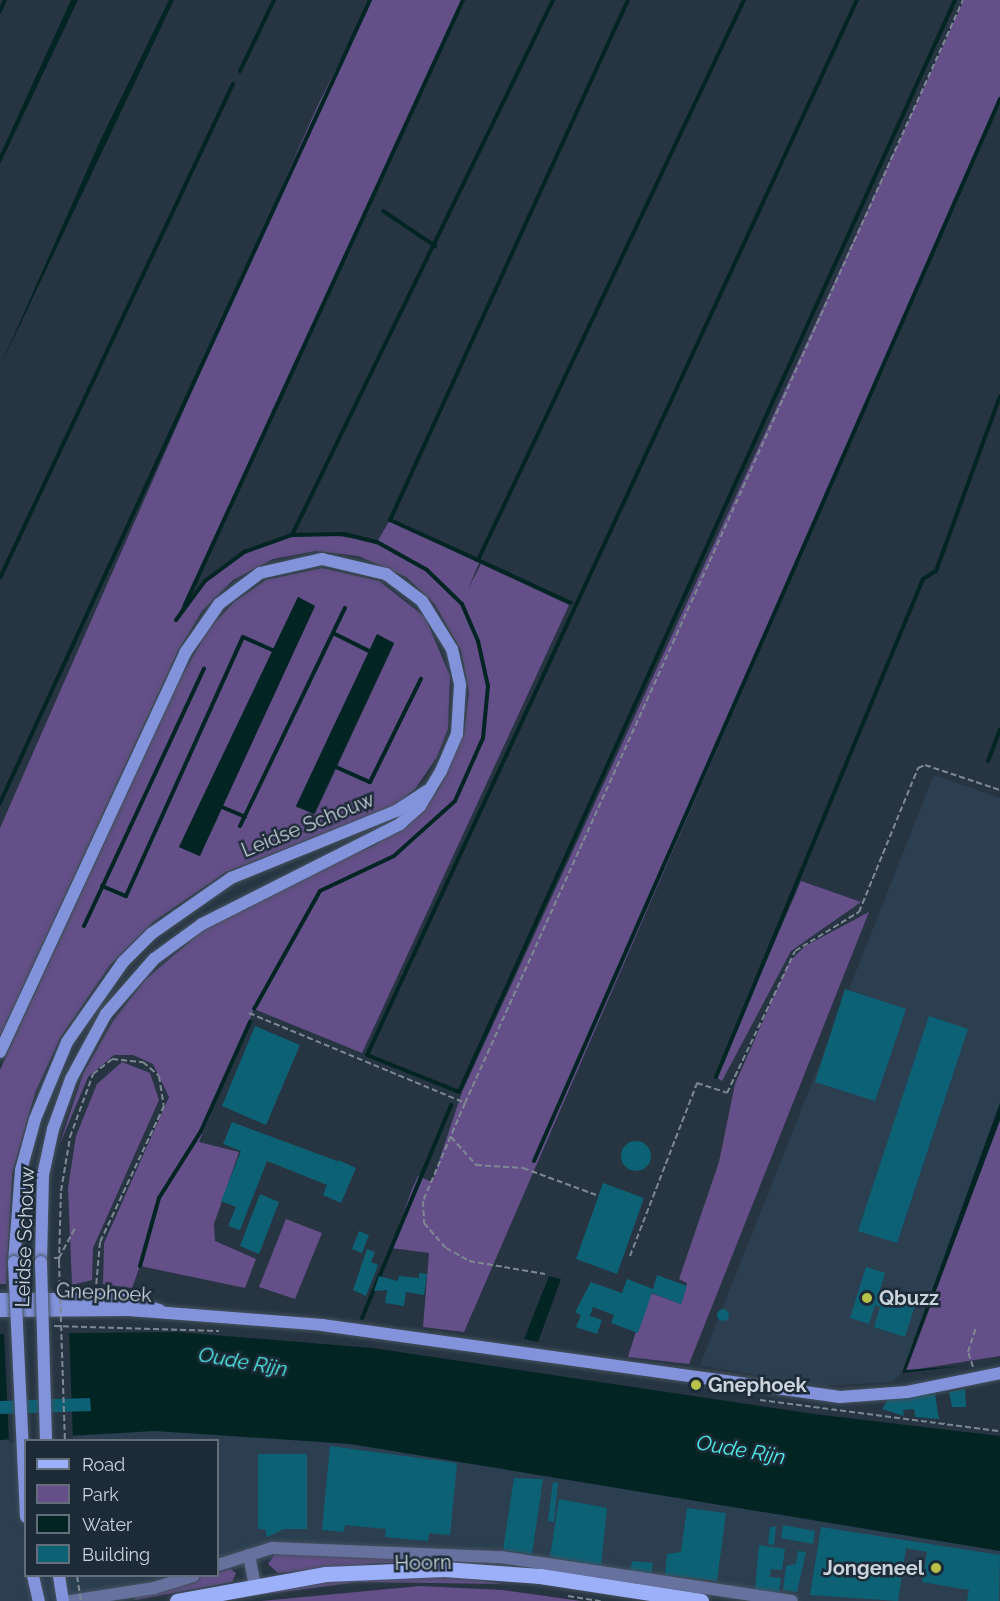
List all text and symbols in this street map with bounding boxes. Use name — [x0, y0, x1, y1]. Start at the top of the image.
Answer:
street label: Leidse Schouw — [238, 787, 378, 863]
street label: Leidse Schouw — [11, 1166, 39, 1308]
street label: Gnephoek — [55, 1279, 153, 1307]
place label: Qbuzz — [879, 1286, 939, 1310]
marker: Qbuzz — [860, 1291, 874, 1305]
water label: Oude Rijn — [196, 1342, 290, 1382]
place label: Gnephoek — [708, 1373, 807, 1397]
marker: Gnephoek — [689, 1378, 703, 1392]
water label: Oude Rijn — [694, 1430, 788, 1470]
legend — [24, 1439, 219, 1577]
text: Road — [82, 1454, 125, 1475]
text: Park — [82, 1484, 119, 1505]
text: Water — [82, 1514, 132, 1535]
text: Building — [82, 1544, 150, 1565]
street label: Hoorn — [394, 1551, 452, 1575]
place label: Jongeneel — [823, 1556, 924, 1580]
marker: Jongeneel — [929, 1561, 943, 1575]

